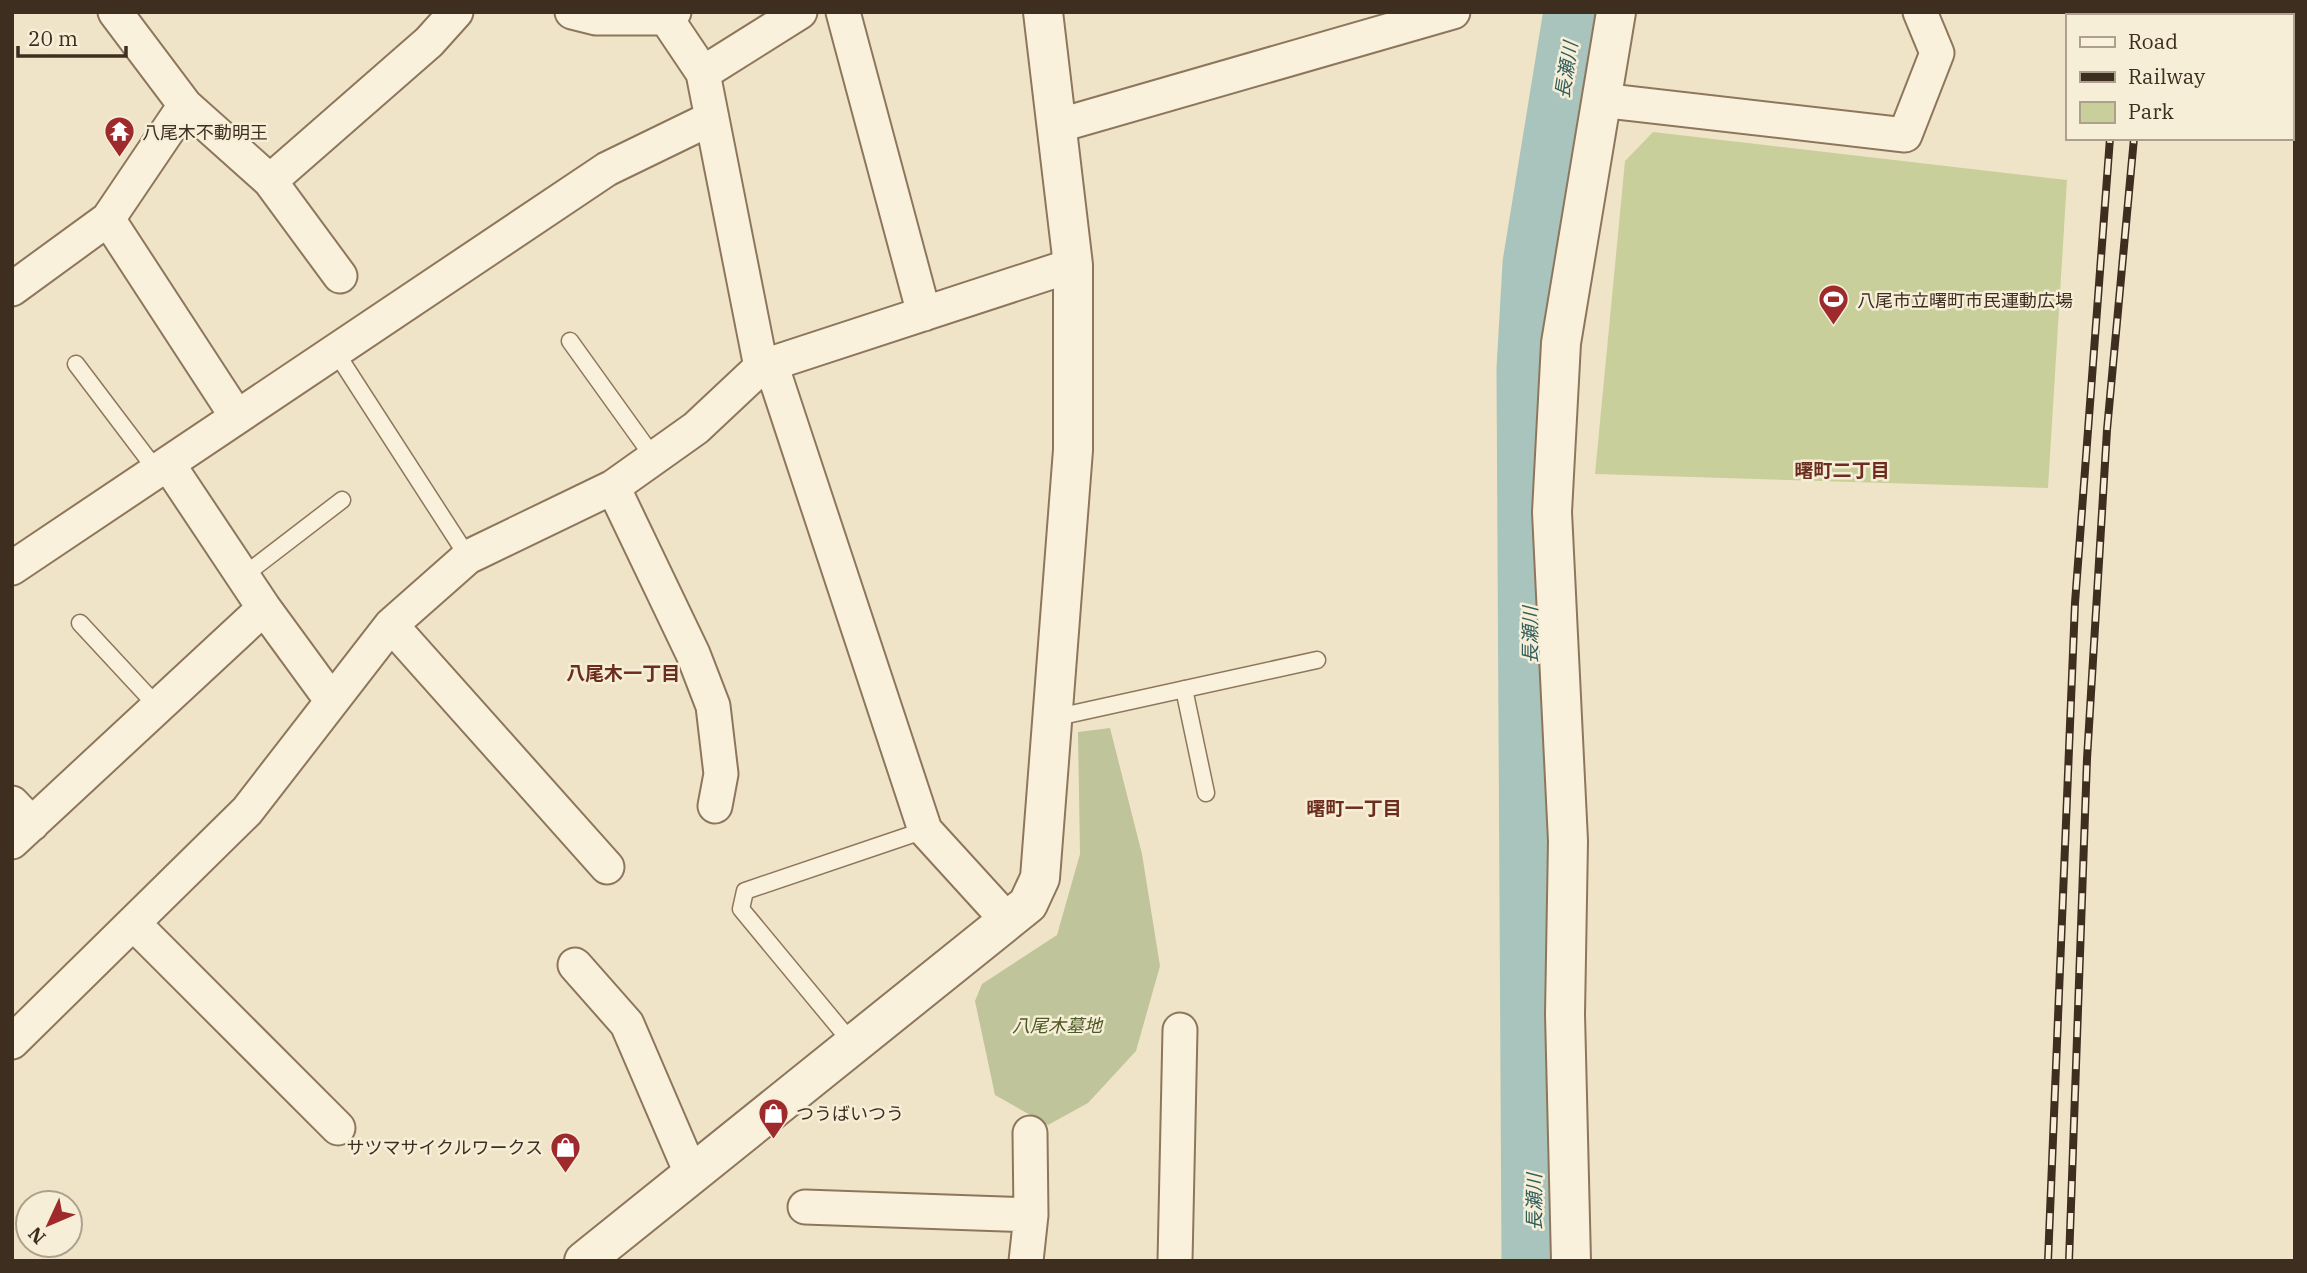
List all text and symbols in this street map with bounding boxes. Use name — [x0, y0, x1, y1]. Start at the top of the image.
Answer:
scale bar — [18, 14, 126, 58]
legend — [2066, 14, 2293, 140]
text: 20 m — [28, 24, 78, 52]
text: Road — [2128, 27, 2178, 55]
water label: 長瀬川 — [1550, 38, 1583, 100]
text: Railway — [2128, 62, 2206, 90]
text: Park — [2128, 97, 2175, 125]
temple icon: 八尾木不動明王 — [102, 115, 136, 159]
place label: 八尾木不動明王 — [142, 121, 268, 144]
sports icon: 八尾市立曙町市民運動広場 — [1817, 283, 1851, 327]
place label: 八尾市立曙町市民運動広場 — [1857, 289, 2073, 312]
district label: 曙町二丁目 — [1794, 458, 1890, 482]
water label: 長瀬川 — [1518, 605, 1542, 664]
district label: 八尾木一丁目 — [566, 661, 680, 685]
district label: 曙町一丁目 — [1306, 796, 1402, 820]
park label: 八尾木墓地 — [1012, 1014, 1104, 1037]
shop icon: つうばいつう — [756, 1096, 790, 1140]
place label: つうばいつう — [796, 1102, 904, 1125]
shop icon: サツマサイクルワークス — [549, 1130, 583, 1174]
place label: サツマサイクルワークス — [346, 1136, 543, 1159]
water label: 長瀬川 — [1522, 1172, 1546, 1231]
north arrow — [14, 1189, 84, 1259]
text: N — [23, 1222, 51, 1250]

